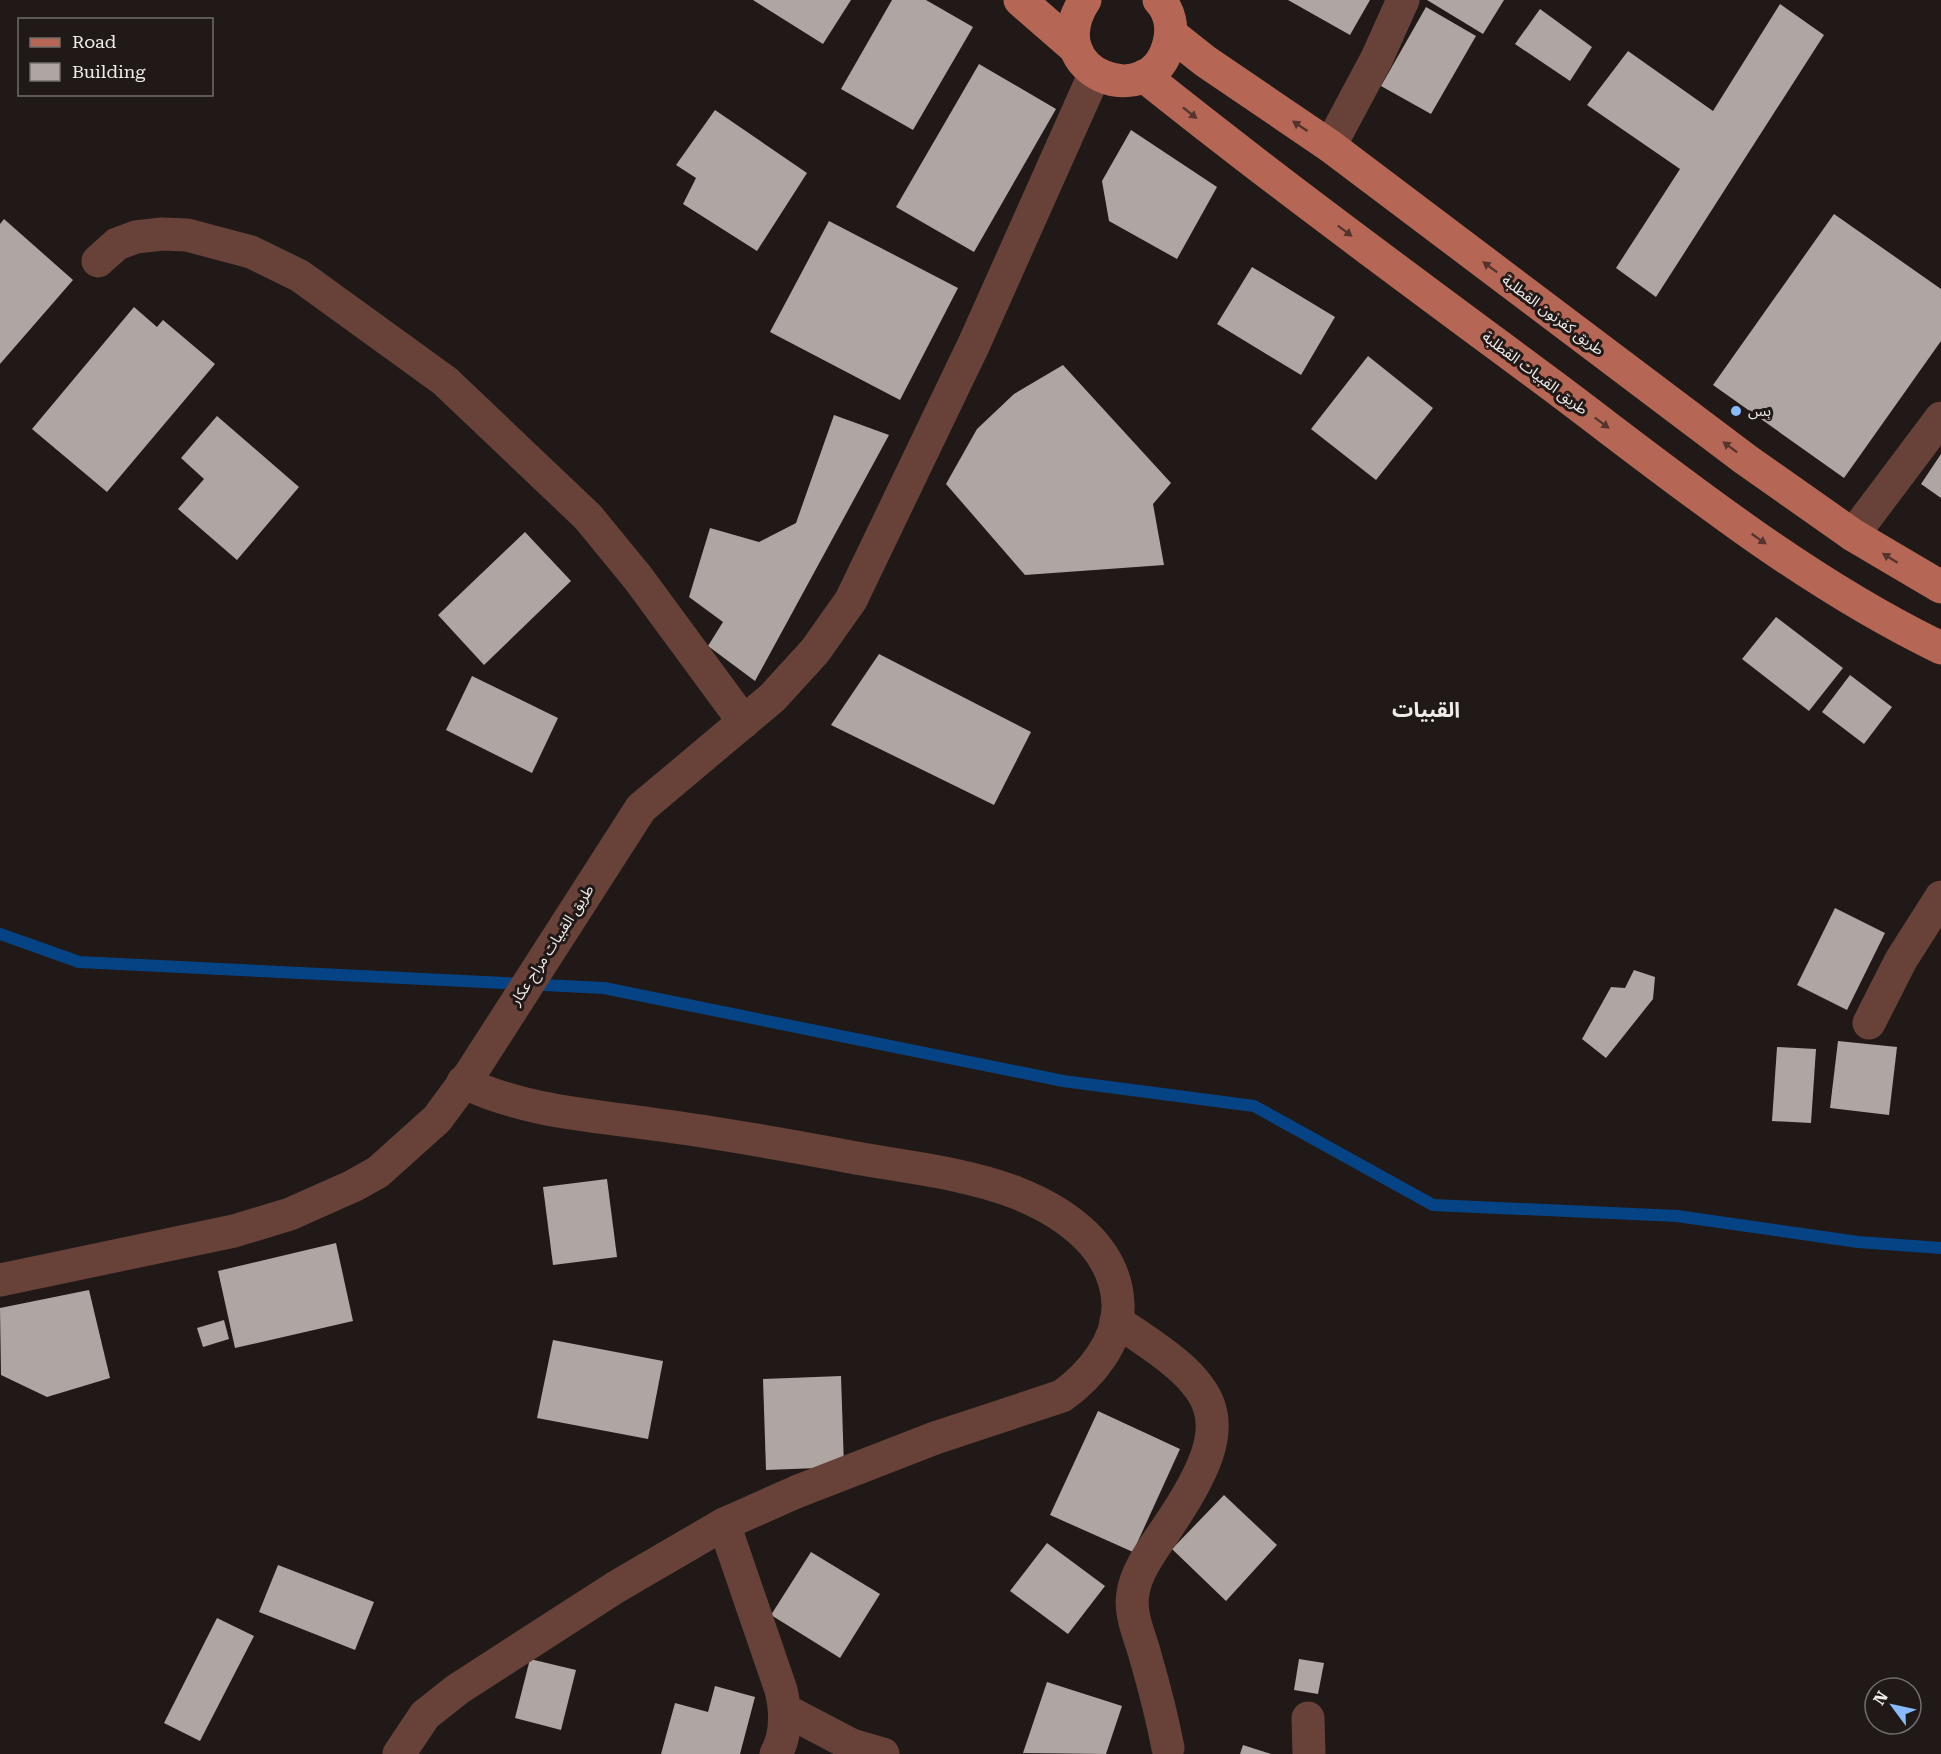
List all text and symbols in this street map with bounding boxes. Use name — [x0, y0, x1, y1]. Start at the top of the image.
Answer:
legend — [18, 18, 213, 96]
text: Road — [72, 31, 117, 52]
text: Building — [72, 61, 146, 82]
one-way arrow — [1182, 106, 1198, 119]
one-way arrow — [1292, 120, 1308, 132]
one-way arrow — [1338, 224, 1353, 236]
one-way arrow — [1482, 261, 1498, 273]
street label: طريق كفرنون القطلبة — [1498, 271, 1607, 360]
street label: طريق القبيات القطلبة — [1478, 328, 1591, 419]
place label: بس — [1748, 402, 1771, 420]
marker: بس — [1729, 404, 1743, 418]
one-way arrow — [1594, 417, 1610, 429]
one-way arrow — [1722, 441, 1738, 453]
one-way arrow — [1750, 533, 1766, 545]
one-way arrow — [1882, 553, 1898, 564]
district label: القبيات — [1392, 698, 1460, 722]
street label: طريق القبيات مراح عكار — [506, 881, 600, 1011]
north arrow — [1863, 1676, 1923, 1736]
text: N — [1870, 1688, 1892, 1708]

